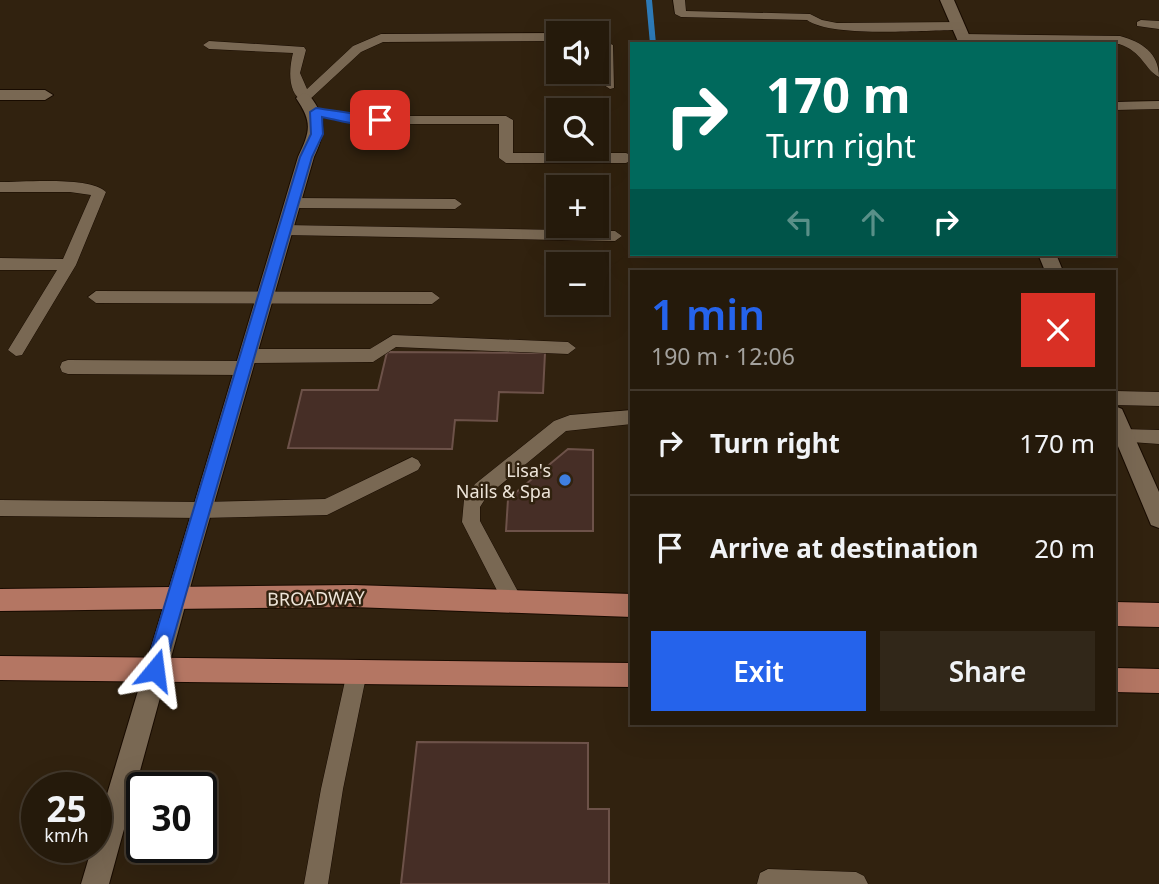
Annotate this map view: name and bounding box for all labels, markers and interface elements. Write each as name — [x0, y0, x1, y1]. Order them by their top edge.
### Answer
map controls — [546, 21, 609, 315]
button: sound — [546, 21, 609, 84]
text: 170 m — [766, 61, 911, 127]
icon: right — [651, 70, 742, 161]
pin — [350, 90, 410, 150]
button: search — [546, 98, 609, 161]
icon: arrive — [361, 101, 399, 139]
text: Turn right — [766, 124, 916, 167]
button: + — [546, 175, 609, 238]
icon: left — [781, 203, 819, 241]
icon: ahead — [854, 203, 892, 241]
icon: right — [927, 203, 965, 241]
button: − — [546, 252, 609, 315]
text: 1 min — [651, 285, 765, 342]
button: close — [1021, 293, 1095, 367]
text: 190 m · 12:06 — [651, 340, 795, 372]
icon: right — [651, 424, 689, 462]
text: Turn right — [710, 425, 840, 461]
text: 170 m — [1019, 425, 1095, 461]
place label: Lisa's Nails & Spa — [456, 458, 551, 503]
marker: Lisa's Nails & Spa — [557, 472, 573, 488]
icon: arrive — [651, 529, 689, 567]
text: Arrive at destination — [710, 530, 979, 566]
text: 20 m — [1034, 530, 1095, 566]
street label: BROADWAY — [267, 585, 366, 611]
button: Exit — [651, 631, 866, 711]
button: Share — [880, 631, 1095, 711]
position arrow — [118, 633, 192, 707]
speed limit sign: 30 — [126, 772, 217, 863]
text: 25 — [46, 785, 87, 832]
text: km/h — [44, 823, 89, 847]

